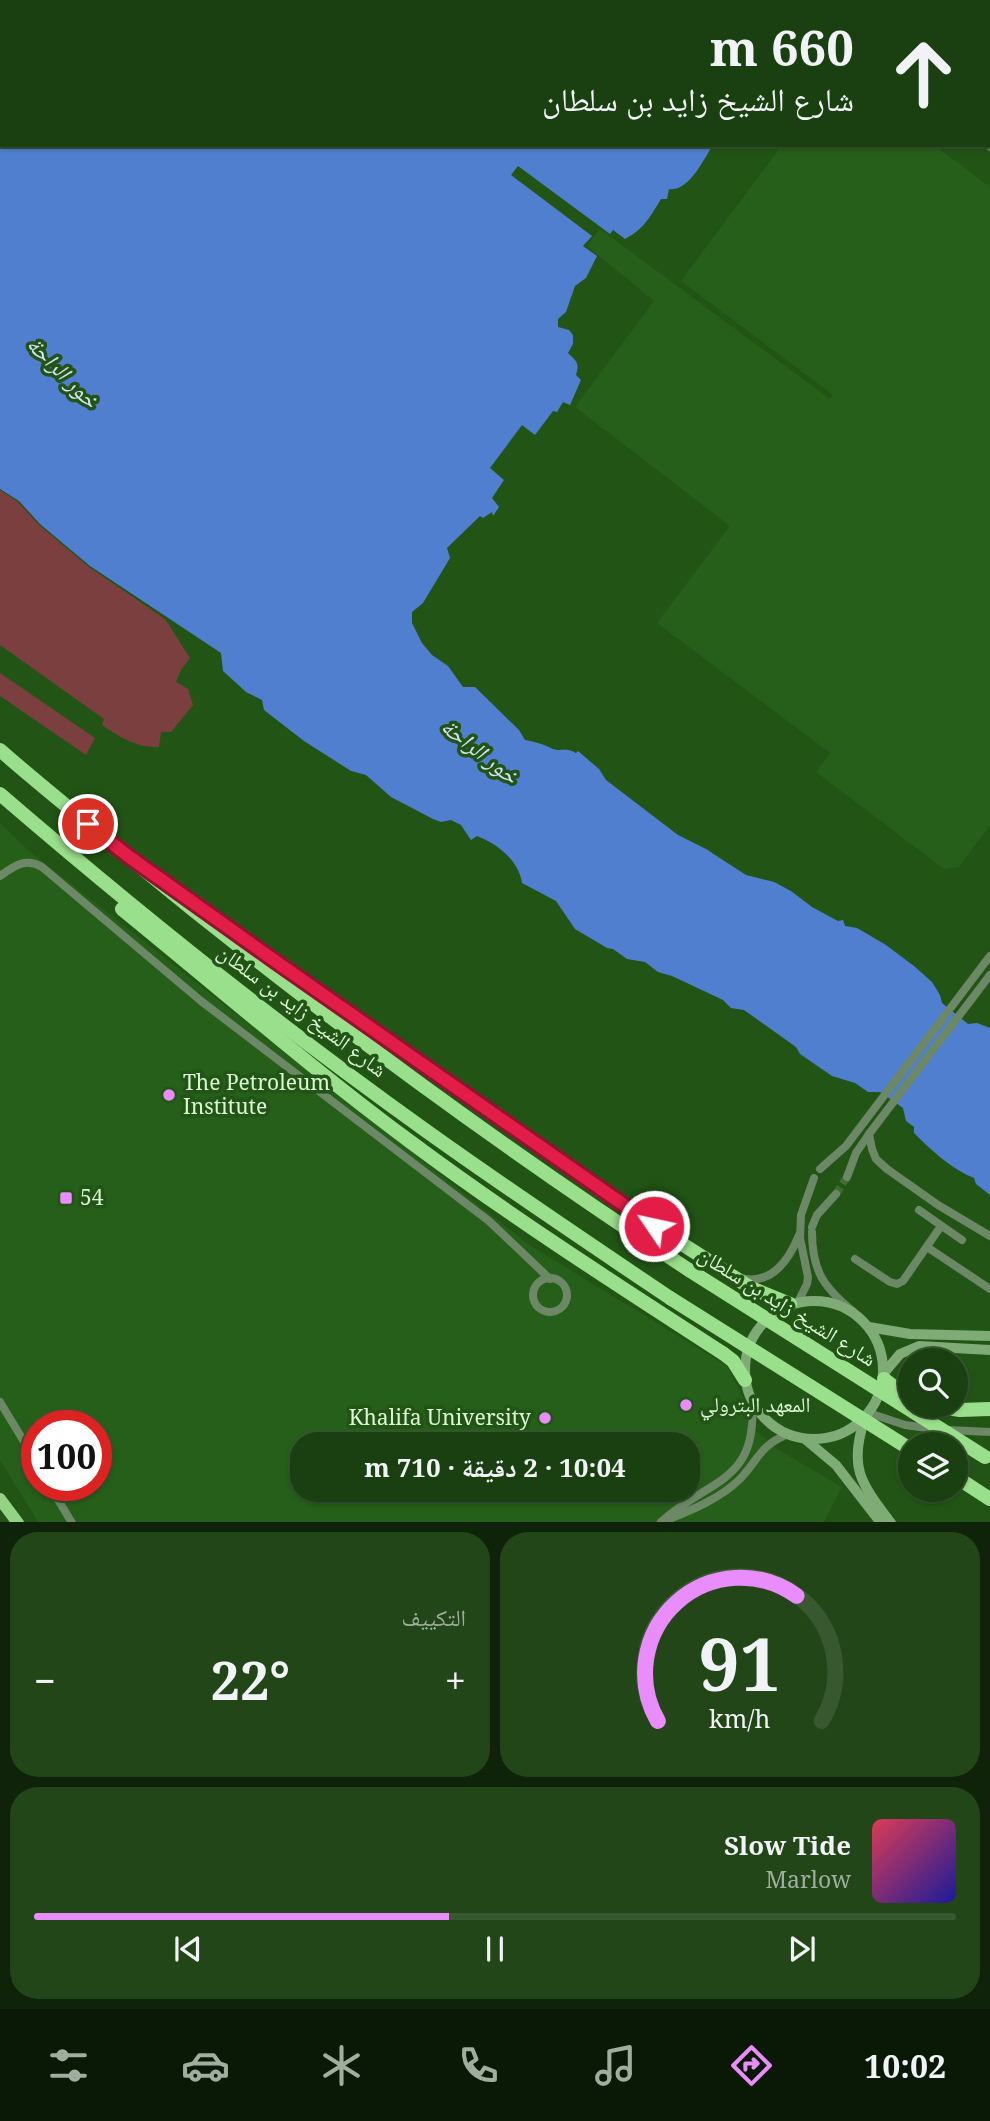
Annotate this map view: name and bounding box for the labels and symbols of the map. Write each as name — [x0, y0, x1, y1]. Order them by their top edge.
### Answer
water label: خور الراحة — [20, 328, 107, 415]
water label: خور الراحة — [435, 710, 526, 791]
pin — [58, 794, 118, 854]
street label: شارع الشيخ زايد بن سلطان — [212, 937, 393, 1083]
place label: The Petroleum Institute — [183, 1068, 330, 1120]
marker: The Petroleum Institute — [161, 1087, 177, 1103]
place label: 54 — [80, 1183, 104, 1211]
position arrow — [617, 1189, 691, 1263]
marker: 54 — [58, 1190, 74, 1206]
street label: شارع الشيخ زايد بن سلطان — [693, 1240, 882, 1372]
place label: المعهد البترولي — [700, 1390, 811, 1421]
marker: المعهد البترولي — [678, 1397, 694, 1413]
place label: Khalifa University — [349, 1403, 531, 1431]
speed limit sign: 100 — [21, 1410, 112, 1501]
marker: Khalifa University — [537, 1410, 553, 1426]

